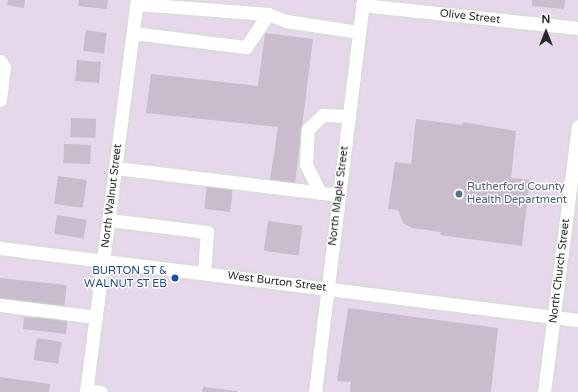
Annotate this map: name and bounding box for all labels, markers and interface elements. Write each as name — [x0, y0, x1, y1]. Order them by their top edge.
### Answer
street label: Olive Street — [439, 7, 501, 27]
north arrow — [526, 12, 566, 52]
text: N — [542, 13, 550, 26]
street label: North Walnut Street — [99, 143, 125, 249]
street label: North Maple Street — [326, 145, 352, 247]
place label: Rutherford County Health Department — [467, 181, 567, 207]
marker: Rutherford County Health Department — [454, 189, 464, 199]
street label: North Church Street — [547, 218, 573, 324]
place label: BURTON ST & WALNUT ST EB — [84, 265, 167, 291]
street label: West Burton Street — [227, 269, 327, 295]
marker: BURTON ST & WALNUT ST EB — [170, 273, 180, 283]

